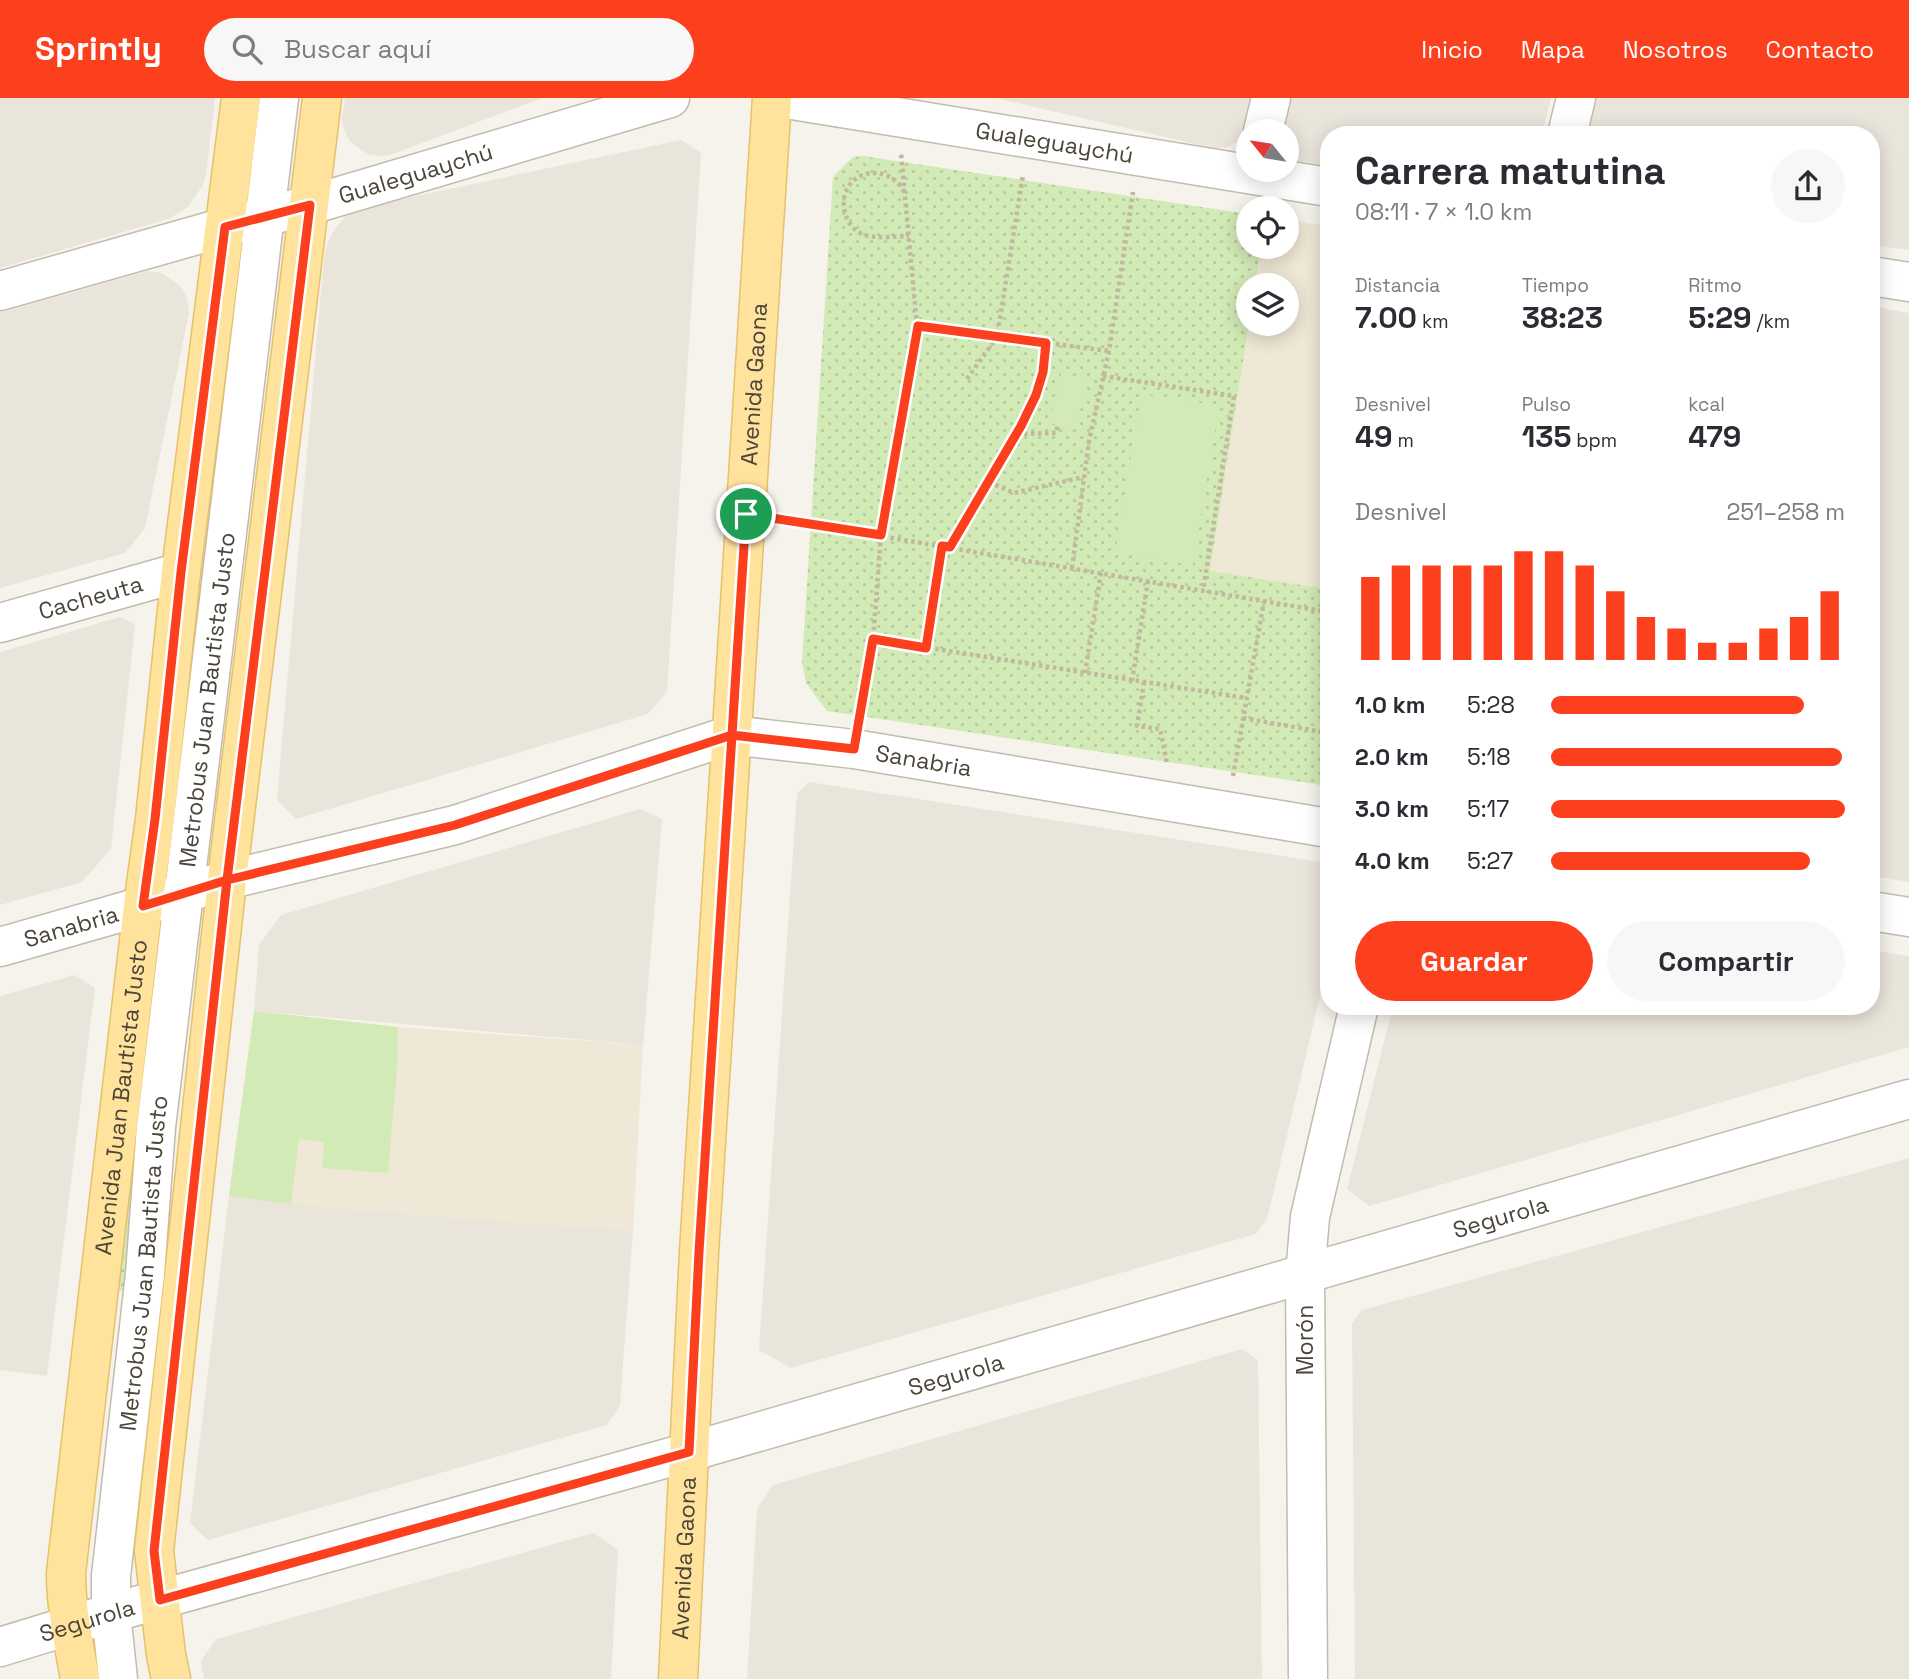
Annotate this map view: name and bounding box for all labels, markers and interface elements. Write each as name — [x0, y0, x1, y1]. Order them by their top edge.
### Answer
search box — [204, 18, 694, 81]
text: Sprintly — [35, 28, 162, 70]
icon: search — [228, 30, 266, 68]
text: Buscar aquí — [284, 32, 431, 66]
text: Inicio — [1421, 34, 1483, 65]
text: Mapa — [1521, 34, 1585, 65]
text: Nosotros — [1623, 34, 1728, 65]
text: Contacto — [1766, 34, 1874, 65]
street label: Gualeguaychú — [973, 115, 1135, 170]
north arrow — [1236, 119, 1298, 182]
map controls — [1236, 119, 1299, 336]
street label: Gualeguaychú — [335, 136, 496, 211]
text: Carrera matutina — [1355, 147, 1666, 195]
button: share — [1771, 149, 1845, 223]
button: locate — [1236, 196, 1299, 259]
text: 08:11 · 7 × 1.0 km — [1355, 197, 1532, 227]
button: layers — [1236, 273, 1299, 336]
text: Distancia — [1355, 273, 1440, 298]
text: Tiempo — [1522, 273, 1589, 298]
text: Ritmo — [1688, 273, 1742, 298]
text: 7.00 — [1355, 298, 1417, 337]
text: 38:23 — [1522, 298, 1603, 337]
text: 5:29 — [1688, 298, 1752, 337]
street label: Avenida Gaona — [734, 302, 774, 467]
text: km — [1417, 309, 1449, 334]
text: /km — [1752, 309, 1790, 334]
text: Desnivel — [1355, 392, 1431, 417]
text: Pulso — [1522, 392, 1571, 417]
text: kcal — [1688, 392, 1725, 417]
text: 49 — [1355, 417, 1393, 456]
text: 135 — [1522, 417, 1571, 456]
text: 479 — [1688, 417, 1741, 456]
text: m — [1393, 428, 1414, 453]
text: bpm — [1571, 428, 1617, 453]
pin — [716, 484, 776, 544]
icon: arrive — [727, 495, 765, 533]
text: Desnivel — [1355, 497, 1447, 527]
text: 251–258 m — [1726, 497, 1845, 527]
street label: Metrobus Juan Bautista Justo — [172, 531, 242, 869]
street label: Cacheuta — [35, 569, 146, 626]
text: 1.0 km — [1355, 690, 1425, 720]
text: 5:28 — [1467, 690, 1515, 720]
street label: Sanabria — [873, 738, 974, 783]
text: 2.0 km — [1355, 742, 1429, 772]
text: 5:18 — [1467, 742, 1511, 772]
text: 3.0 km — [1355, 794, 1429, 824]
text: 5:17 — [1467, 794, 1509, 824]
text: 4.0 km — [1355, 846, 1430, 876]
text: 5:27 — [1467, 846, 1513, 876]
street label: Sanabria — [20, 899, 122, 954]
button: Guardar — [1355, 921, 1593, 1001]
button: Compartir — [1607, 921, 1845, 1001]
street label: Avenida Juan Bautista Justo — [88, 938, 154, 1256]
street label: Metrobus Juan Bautista Justo — [112, 1094, 175, 1432]
street label: Segurola — [1449, 1189, 1552, 1245]
street label: Morón — [1290, 1305, 1320, 1375]
street label: Segurola — [905, 1347, 1007, 1403]
street label: Avenida Gaona — [665, 1476, 703, 1640]
street label: Segurola — [36, 1592, 138, 1649]

